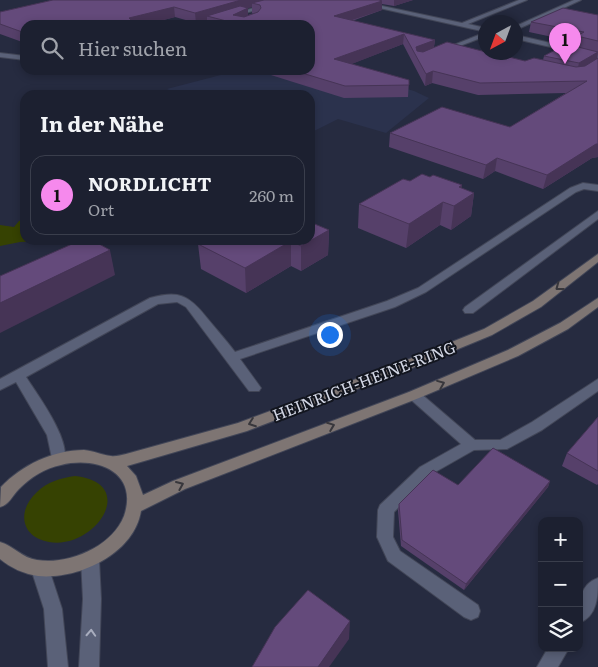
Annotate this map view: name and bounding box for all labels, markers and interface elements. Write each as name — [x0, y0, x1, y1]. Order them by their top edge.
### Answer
north arrow — [478, 15, 523, 60]
search box — [20, 20, 315, 75]
pin: 1 — [549, 23, 581, 64]
icon: search — [38, 34, 66, 62]
text: Hier suchen — [78, 34, 187, 62]
text: In der Nähe — [40, 107, 164, 138]
text: NORDLICHT — [88, 169, 211, 197]
text: 1 — [54, 183, 60, 207]
text: 260 m — [249, 183, 294, 207]
text: Ort — [88, 197, 114, 221]
one-way arrow — [555, 281, 565, 290]
your location — [317, 322, 343, 348]
street label: HEINRICH-HEINE-RING — [268, 334, 459, 426]
one-way arrow — [436, 379, 445, 390]
one-way arrow — [248, 417, 257, 427]
one-way arrow — [326, 422, 335, 433]
one-way arrow — [175, 481, 184, 492]
map controls — [538, 517, 583, 652]
button: + — [538, 517, 583, 562]
button: − — [538, 562, 583, 607]
button: layers — [538, 607, 583, 652]
one-way arrow — [85, 629, 96, 637]

